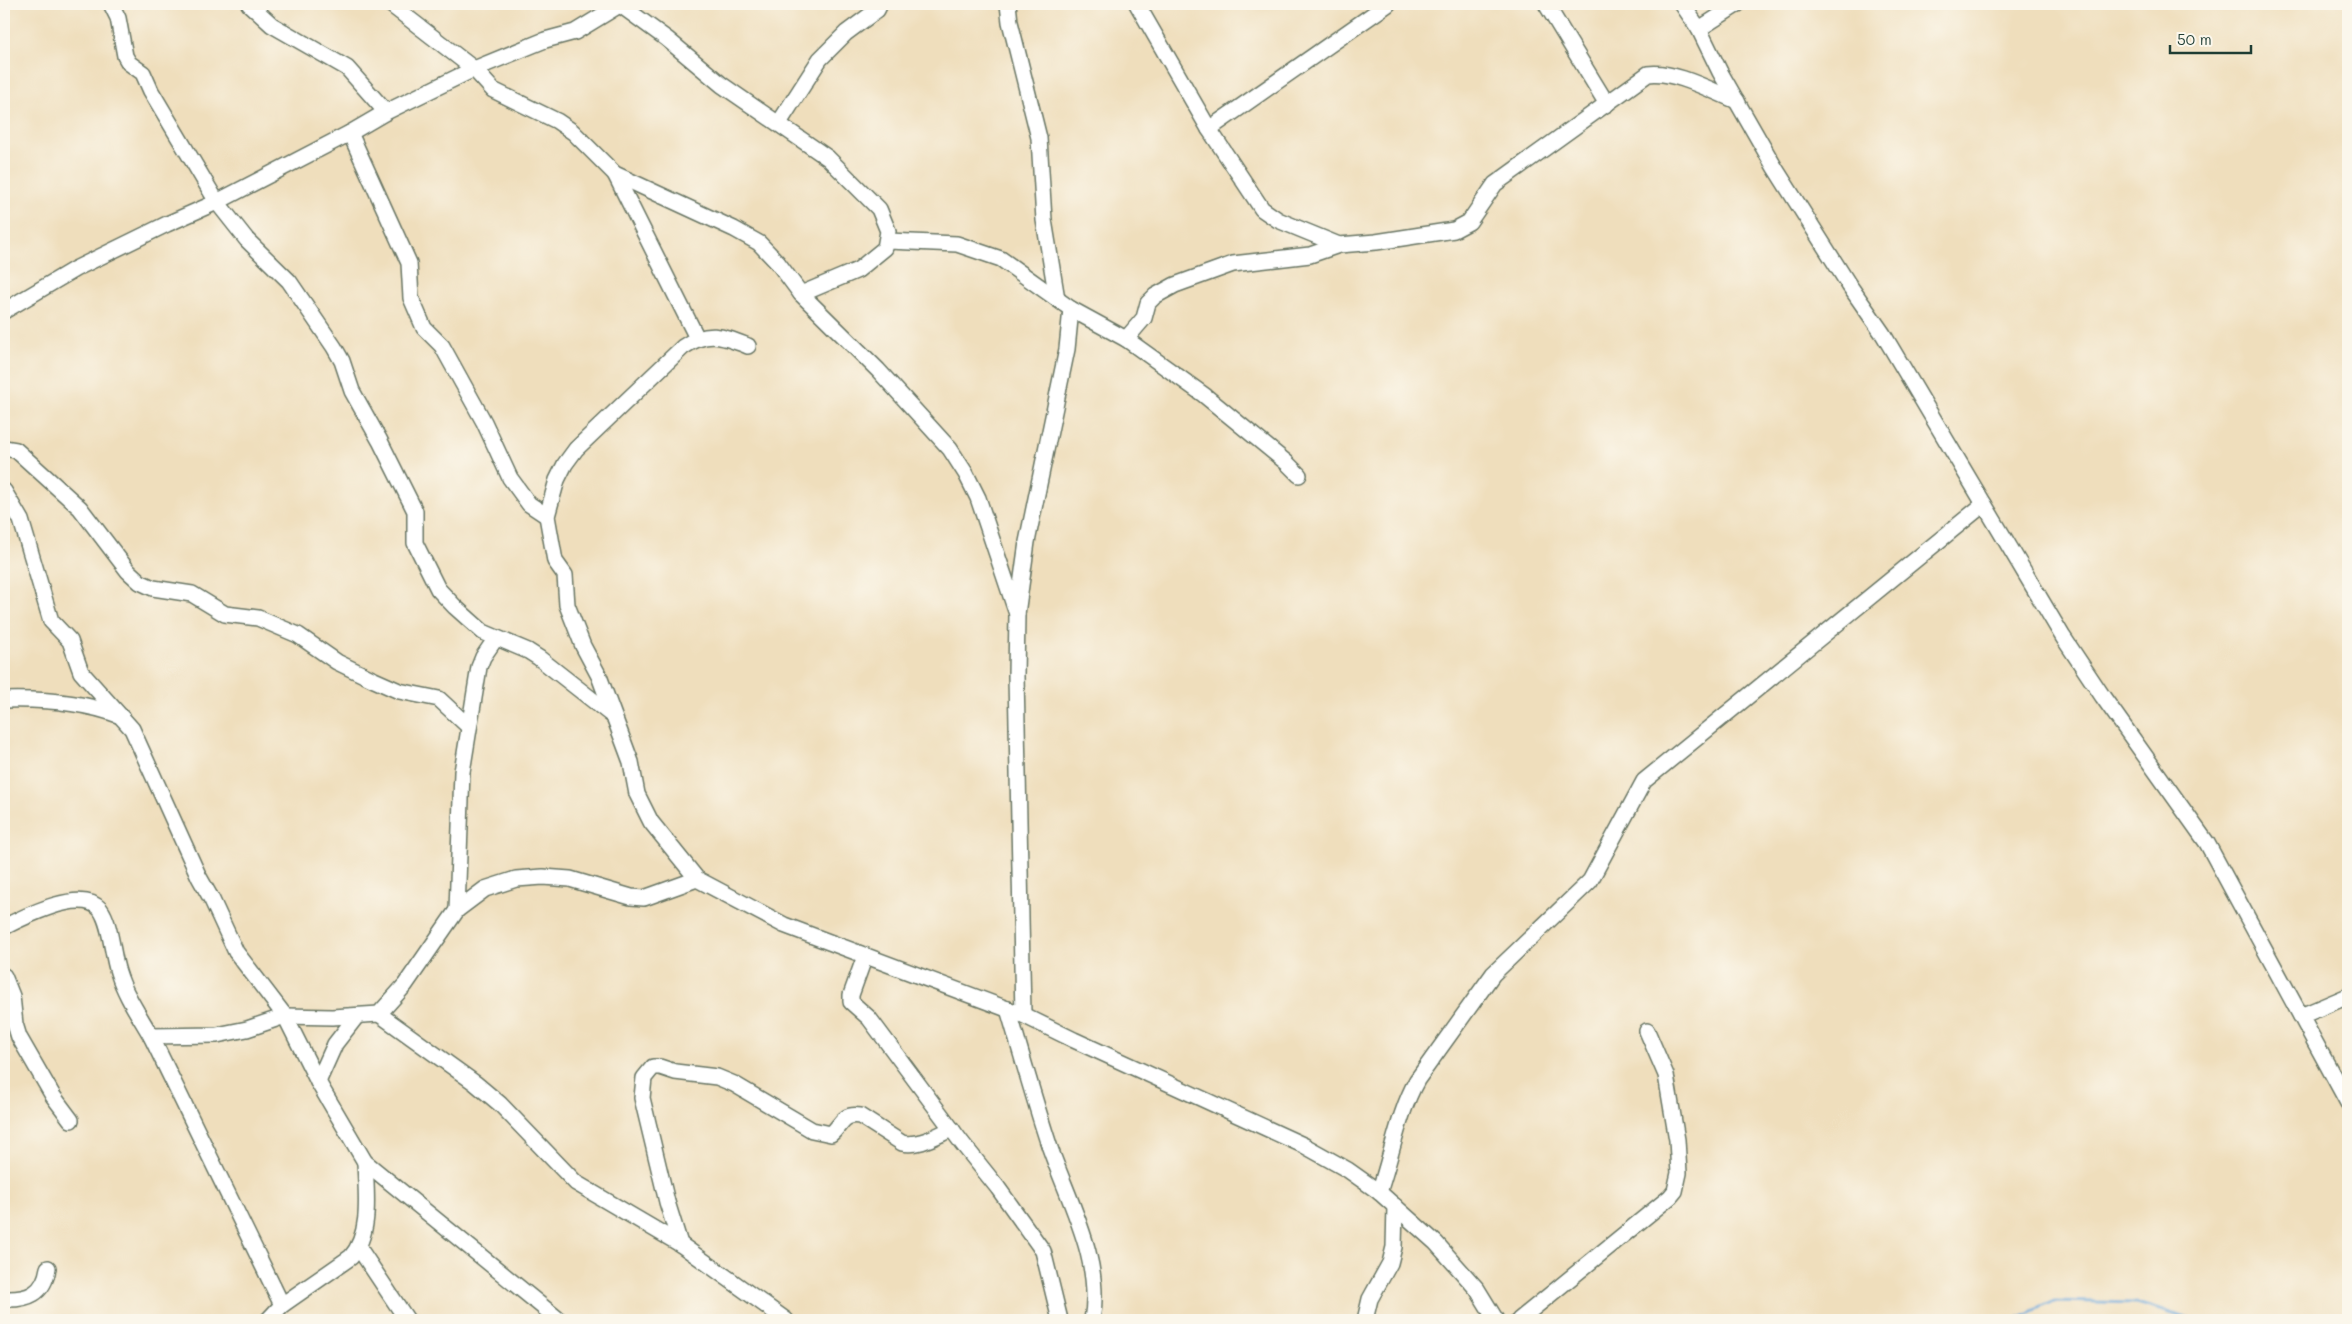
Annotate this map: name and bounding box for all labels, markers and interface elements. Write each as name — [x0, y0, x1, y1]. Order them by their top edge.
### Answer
scale bar — [2170, 22, 2251, 54]
text: 50 m — [2177, 29, 2212, 49]

